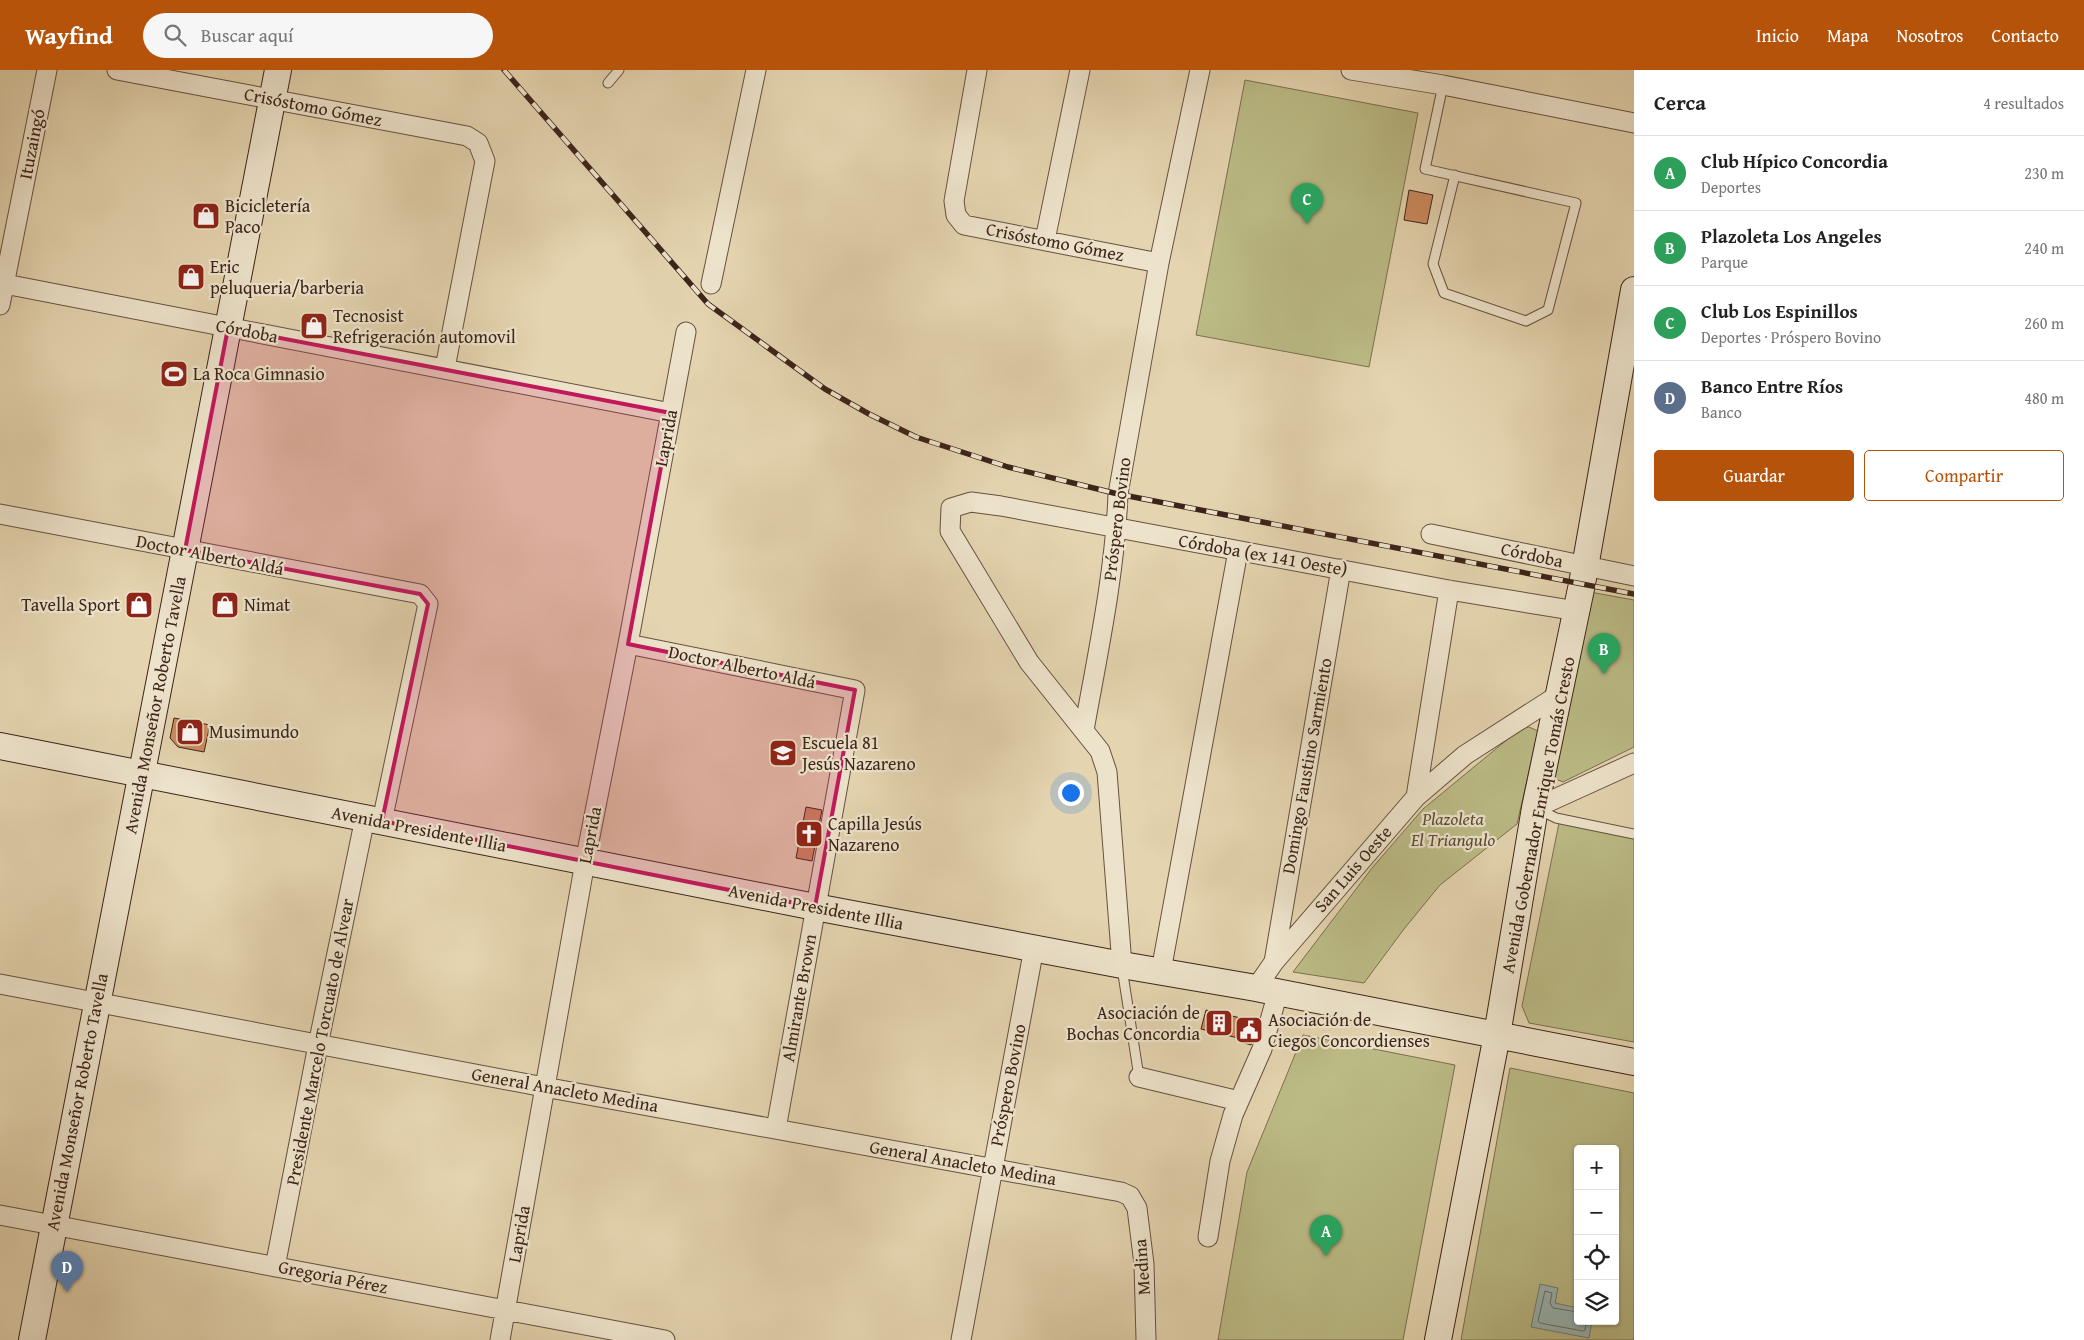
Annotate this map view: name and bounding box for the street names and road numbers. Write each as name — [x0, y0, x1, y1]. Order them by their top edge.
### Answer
street label: Crisóstomo Gómez — [242, 80, 384, 133]
street label: Ituzaingó — [11, 106, 52, 181]
street label: Crisóstomo Gómez — [984, 215, 1126, 268]
street label: Córdoba — [214, 311, 281, 350]
street label: Laprida — [647, 407, 684, 469]
street label: Próspero Bovino — [1096, 456, 1137, 582]
street label: Córdoba (ex 141 Oeste) — [1177, 526, 1350, 583]
street label: Doctor Alberto Aldá — [134, 527, 287, 582]
street label: Córdoba — [1499, 535, 1566, 574]
street label: Avenida Monseñor Roberto Tavella — [116, 573, 193, 836]
street label: Doctor Alberto Aldá — [666, 638, 819, 695]
street label: Avenida Gobernador Enrique Tomás Cresto — [1494, 654, 1582, 976]
street label: Domingo Faustino Sarmiento — [1274, 656, 1339, 876]
street label: Avenida Presidente Illia — [329, 798, 509, 859]
street label: Laprida — [571, 804, 608, 866]
street label: San Luis Oeste — [1307, 819, 1398, 918]
street label: Avenida Presidente Illia — [726, 876, 906, 937]
street label: Presidente Marcelo Torcuato de Alvear — [278, 896, 361, 1188]
street label: Almirante Brown — [774, 932, 823, 1064]
street label: Avenida Monseñor Roberto Tavella — [38, 970, 115, 1233]
street label: Próspero Bovino — [982, 1021, 1033, 1148]
street label: General Anacleto Medina — [470, 1060, 661, 1119]
street label: General Anacleto Medina — [868, 1133, 1059, 1192]
street label: Laprida — [500, 1203, 537, 1265]
street label: Medina — [1126, 1237, 1157, 1296]
street label: Gregoria Pérez — [276, 1253, 390, 1300]

